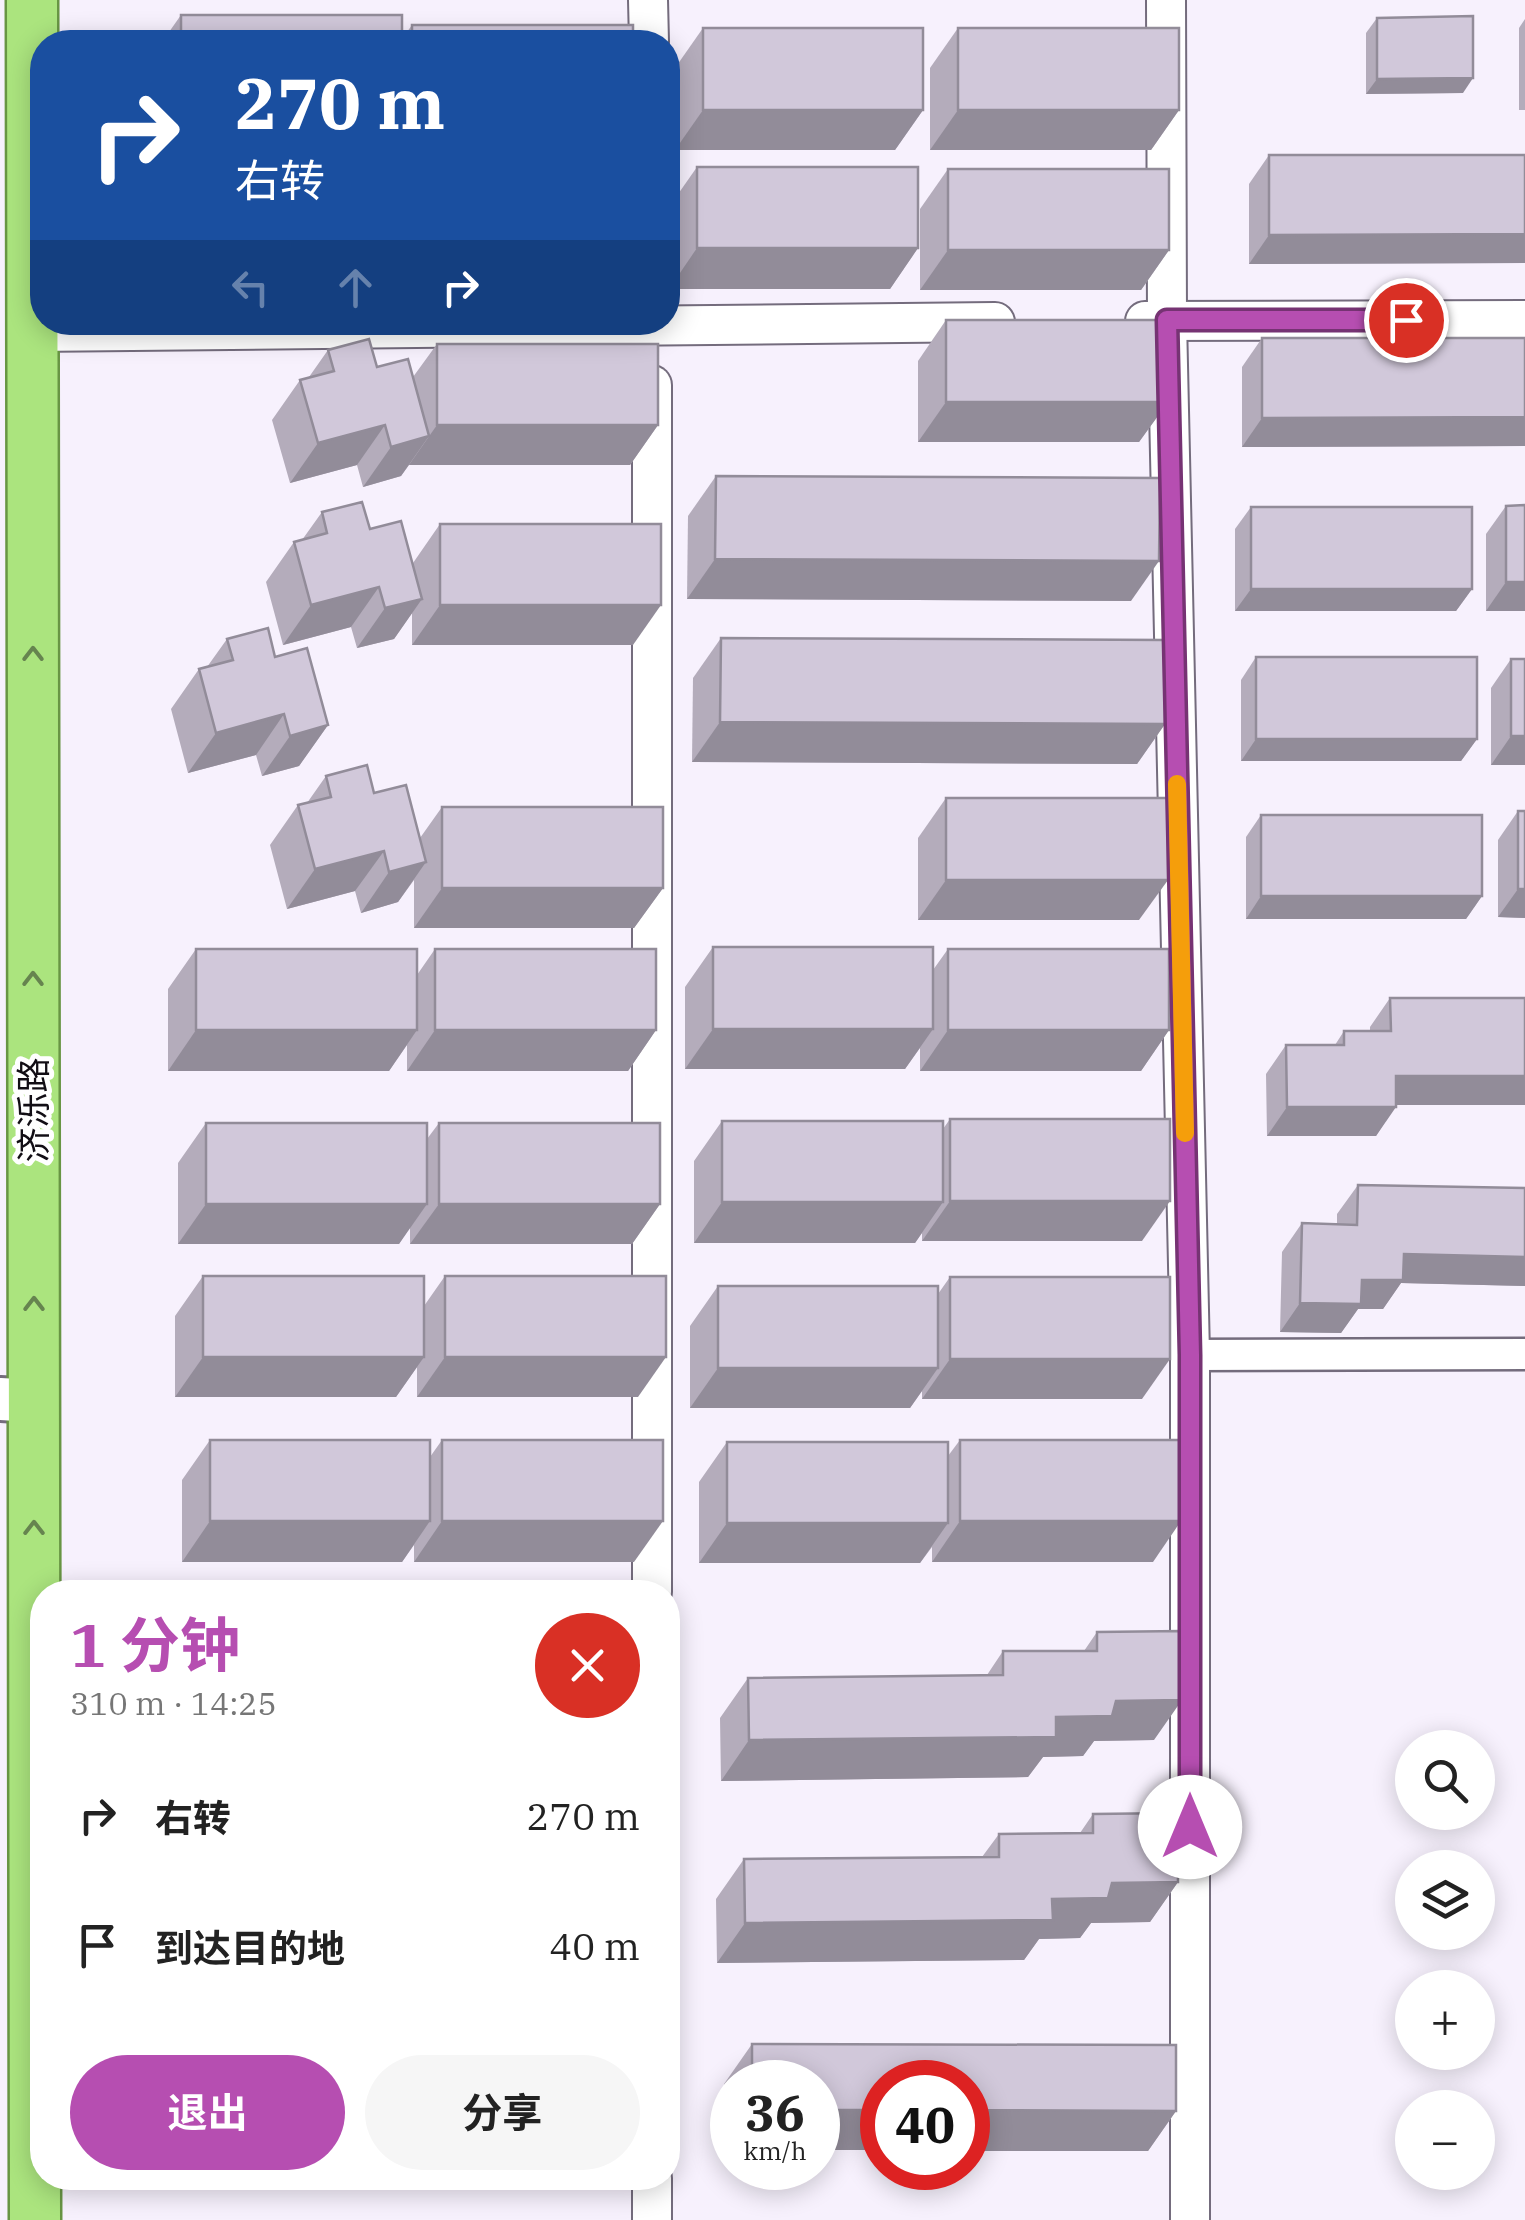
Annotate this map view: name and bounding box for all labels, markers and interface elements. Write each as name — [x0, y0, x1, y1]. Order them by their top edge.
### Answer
text: 270 m — [235, 57, 445, 148]
icon: right — [70, 70, 200, 200]
text: 右转 — [235, 151, 325, 209]
icon: left — [223, 260, 278, 315]
icon: ahead — [328, 260, 383, 315]
icon: right — [433, 260, 488, 315]
pin — [1364, 278, 1449, 363]
icon: arrive — [1379, 293, 1434, 348]
one-way arrow — [22, 645, 44, 660]
one-way arrow — [22, 970, 44, 986]
street label: 济泺路 — [10, 1057, 56, 1163]
one-way arrow — [23, 1295, 45, 1310]
one-way arrow — [23, 1519, 45, 1534]
text: 1 分钟 — [70, 1605, 240, 1684]
button: close — [535, 1613, 640, 1718]
text: 310 m · 14:25 — [70, 1682, 277, 1724]
map controls — [1395, 1730, 1495, 2190]
button: search — [1395, 1730, 1495, 1830]
position arrow — [1138, 1775, 1242, 1879]
icon: right — [70, 1788, 125, 1843]
text: 270 m — [527, 1791, 640, 1840]
text: 右转 — [155, 1793, 231, 1842]
button: layers — [1395, 1850, 1495, 1950]
icon: arrive — [70, 1918, 125, 1973]
text: 40 m — [549, 1921, 640, 1970]
text: 到达目的地 — [155, 1923, 345, 1972]
button: + — [1395, 1970, 1495, 2070]
button: 退出 — [70, 2055, 345, 2170]
button: 分享 — [365, 2055, 640, 2170]
speed limit sign: 40 — [860, 2060, 990, 2190]
text: 36 — [745, 2080, 805, 2145]
button: − — [1395, 2090, 1495, 2190]
text: km/h — [743, 2134, 807, 2167]

